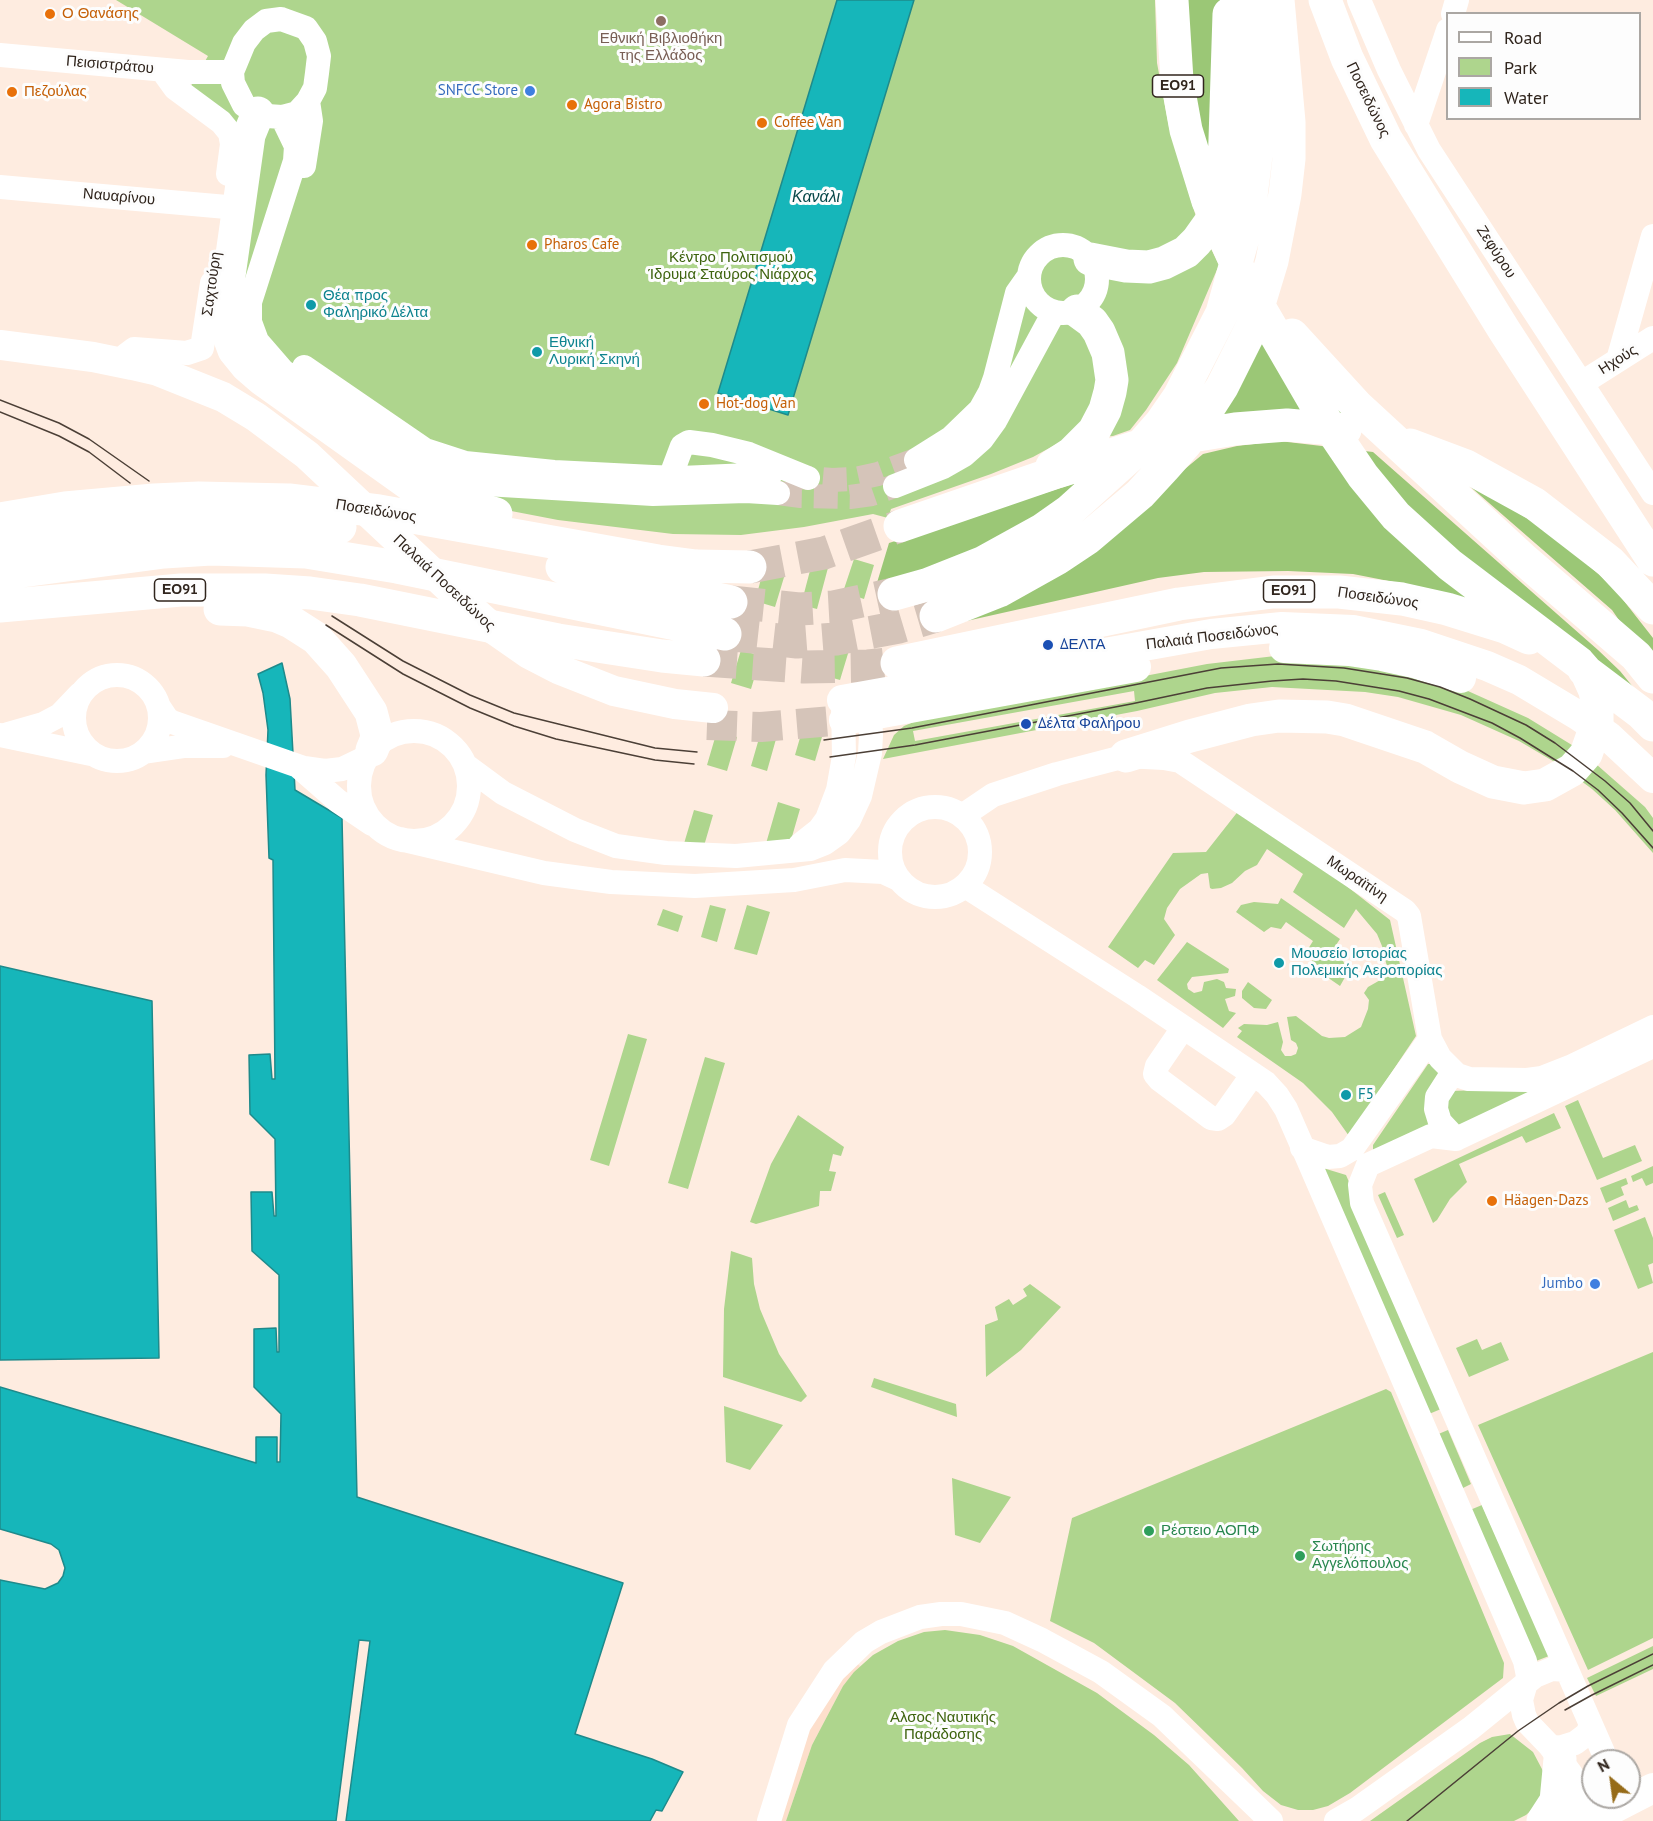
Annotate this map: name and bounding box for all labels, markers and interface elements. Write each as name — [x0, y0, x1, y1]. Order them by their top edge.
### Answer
place label: Ο Θανάσης — [62, 5, 139, 23]
marker: Ο Θανάσης — [43, 7, 57, 21]
legend — [1446, 12, 1641, 120]
marker: Εθνική Βιβλιοθήκη της Ελλάδος — [654, 14, 668, 28]
text: Road — [1504, 26, 1542, 49]
place label: Εθνική Βιβλιοθήκη της Ελλάδος — [600, 30, 722, 65]
street label: Πεισιστράτου — [65, 52, 155, 78]
text: Park — [1504, 56, 1537, 79]
street label: Ποσειδώνος — [1342, 59, 1394, 141]
road number: ΕΟ91 — [1152, 75, 1204, 97]
place label: SNFCC Store — [438, 82, 518, 100]
place label: Πεζούλας — [24, 83, 87, 101]
marker: SNFCC Store — [523, 84, 537, 98]
marker: Πεζούλας — [5, 85, 19, 99]
text: Water — [1504, 86, 1548, 109]
place label: Agora Bistro — [584, 96, 663, 114]
marker: Agora Bistro — [565, 98, 579, 112]
place label: Coffee Van — [774, 114, 842, 132]
marker: Coffee Van — [755, 116, 769, 130]
street label: Ναυαρίνου — [82, 185, 156, 209]
water label: Κανάλι — [792, 187, 840, 207]
street label: Ζεφύρου — [1472, 222, 1520, 282]
place label: Pharos Cafe — [544, 236, 619, 254]
marker: Pharos Cafe — [525, 238, 539, 252]
park label: Κέντρο Πολιτισμού Ίδρυμα Σταύρος Νιάρχος — [648, 249, 814, 284]
street label: Σαχτούρη — [199, 251, 225, 317]
place label: Θέα προς Φαληρικό Δέλτα — [323, 287, 428, 322]
marker: Θέα προς Φαληρικό Δέλτα — [304, 298, 318, 312]
place label: Εθνική Λυρική Σκηνή — [549, 334, 640, 369]
street label: Ηχούς — [1595, 341, 1641, 379]
marker: Εθνική Λυρική Σκηνή — [530, 345, 544, 359]
place label: Hot-dog Van — [716, 395, 796, 413]
marker: Hot-dog Van — [697, 397, 711, 411]
street label: Ποσειδώνος — [334, 496, 418, 526]
street label: Παλαιά Ποσειδώνος — [389, 531, 499, 635]
road number: ΕΟ91 — [154, 579, 206, 601]
road number: ΕΟ91 — [1264, 580, 1314, 602]
street label: Ποσειδώνος — [1336, 583, 1420, 613]
street label: Παλαιά Ποσειδώνος — [1145, 620, 1279, 654]
place label: ΔΕΛΤΑ — [1060, 636, 1105, 654]
marker: ΔΕΛΤΑ — [1041, 638, 1055, 652]
place label: Δέλτα Φαλήρου — [1038, 715, 1141, 733]
marker: Δέλτα Φαλήρου — [1019, 717, 1033, 731]
street label: Μωραϊτίνη — [1323, 852, 1391, 906]
place label: Μουσείο Ιστορίας Πολεμικής Αεροπορίας — [1291, 945, 1442, 980]
marker: Μουσείο Ιστορίας Πολεμικής Αεροπορίας — [1272, 956, 1286, 970]
place label: F5 — [1358, 1086, 1374, 1104]
marker: F5 — [1339, 1088, 1353, 1102]
place label: Häagen-Dazs — [1504, 1192, 1589, 1210]
marker: Häagen-Dazs — [1485, 1194, 1499, 1208]
place label: Jumbo — [1542, 1275, 1583, 1293]
marker: Jumbo — [1588, 1277, 1602, 1291]
place label: Ρέστειο ΑΟΠΦ — [1161, 1522, 1259, 1540]
marker: Ρέστειο ΑΟΠΦ — [1142, 1524, 1156, 1538]
place label: Σωτήρης Αγγελόπουλος — [1312, 1538, 1408, 1573]
marker: Σωτήρης Αγγελόπουλος — [1293, 1549, 1307, 1563]
park label: Αλσος Ναυτικής Παράδοσης — [890, 1709, 996, 1744]
north arrow — [1581, 1749, 1641, 1809]
text: N — [1594, 1754, 1613, 1776]

